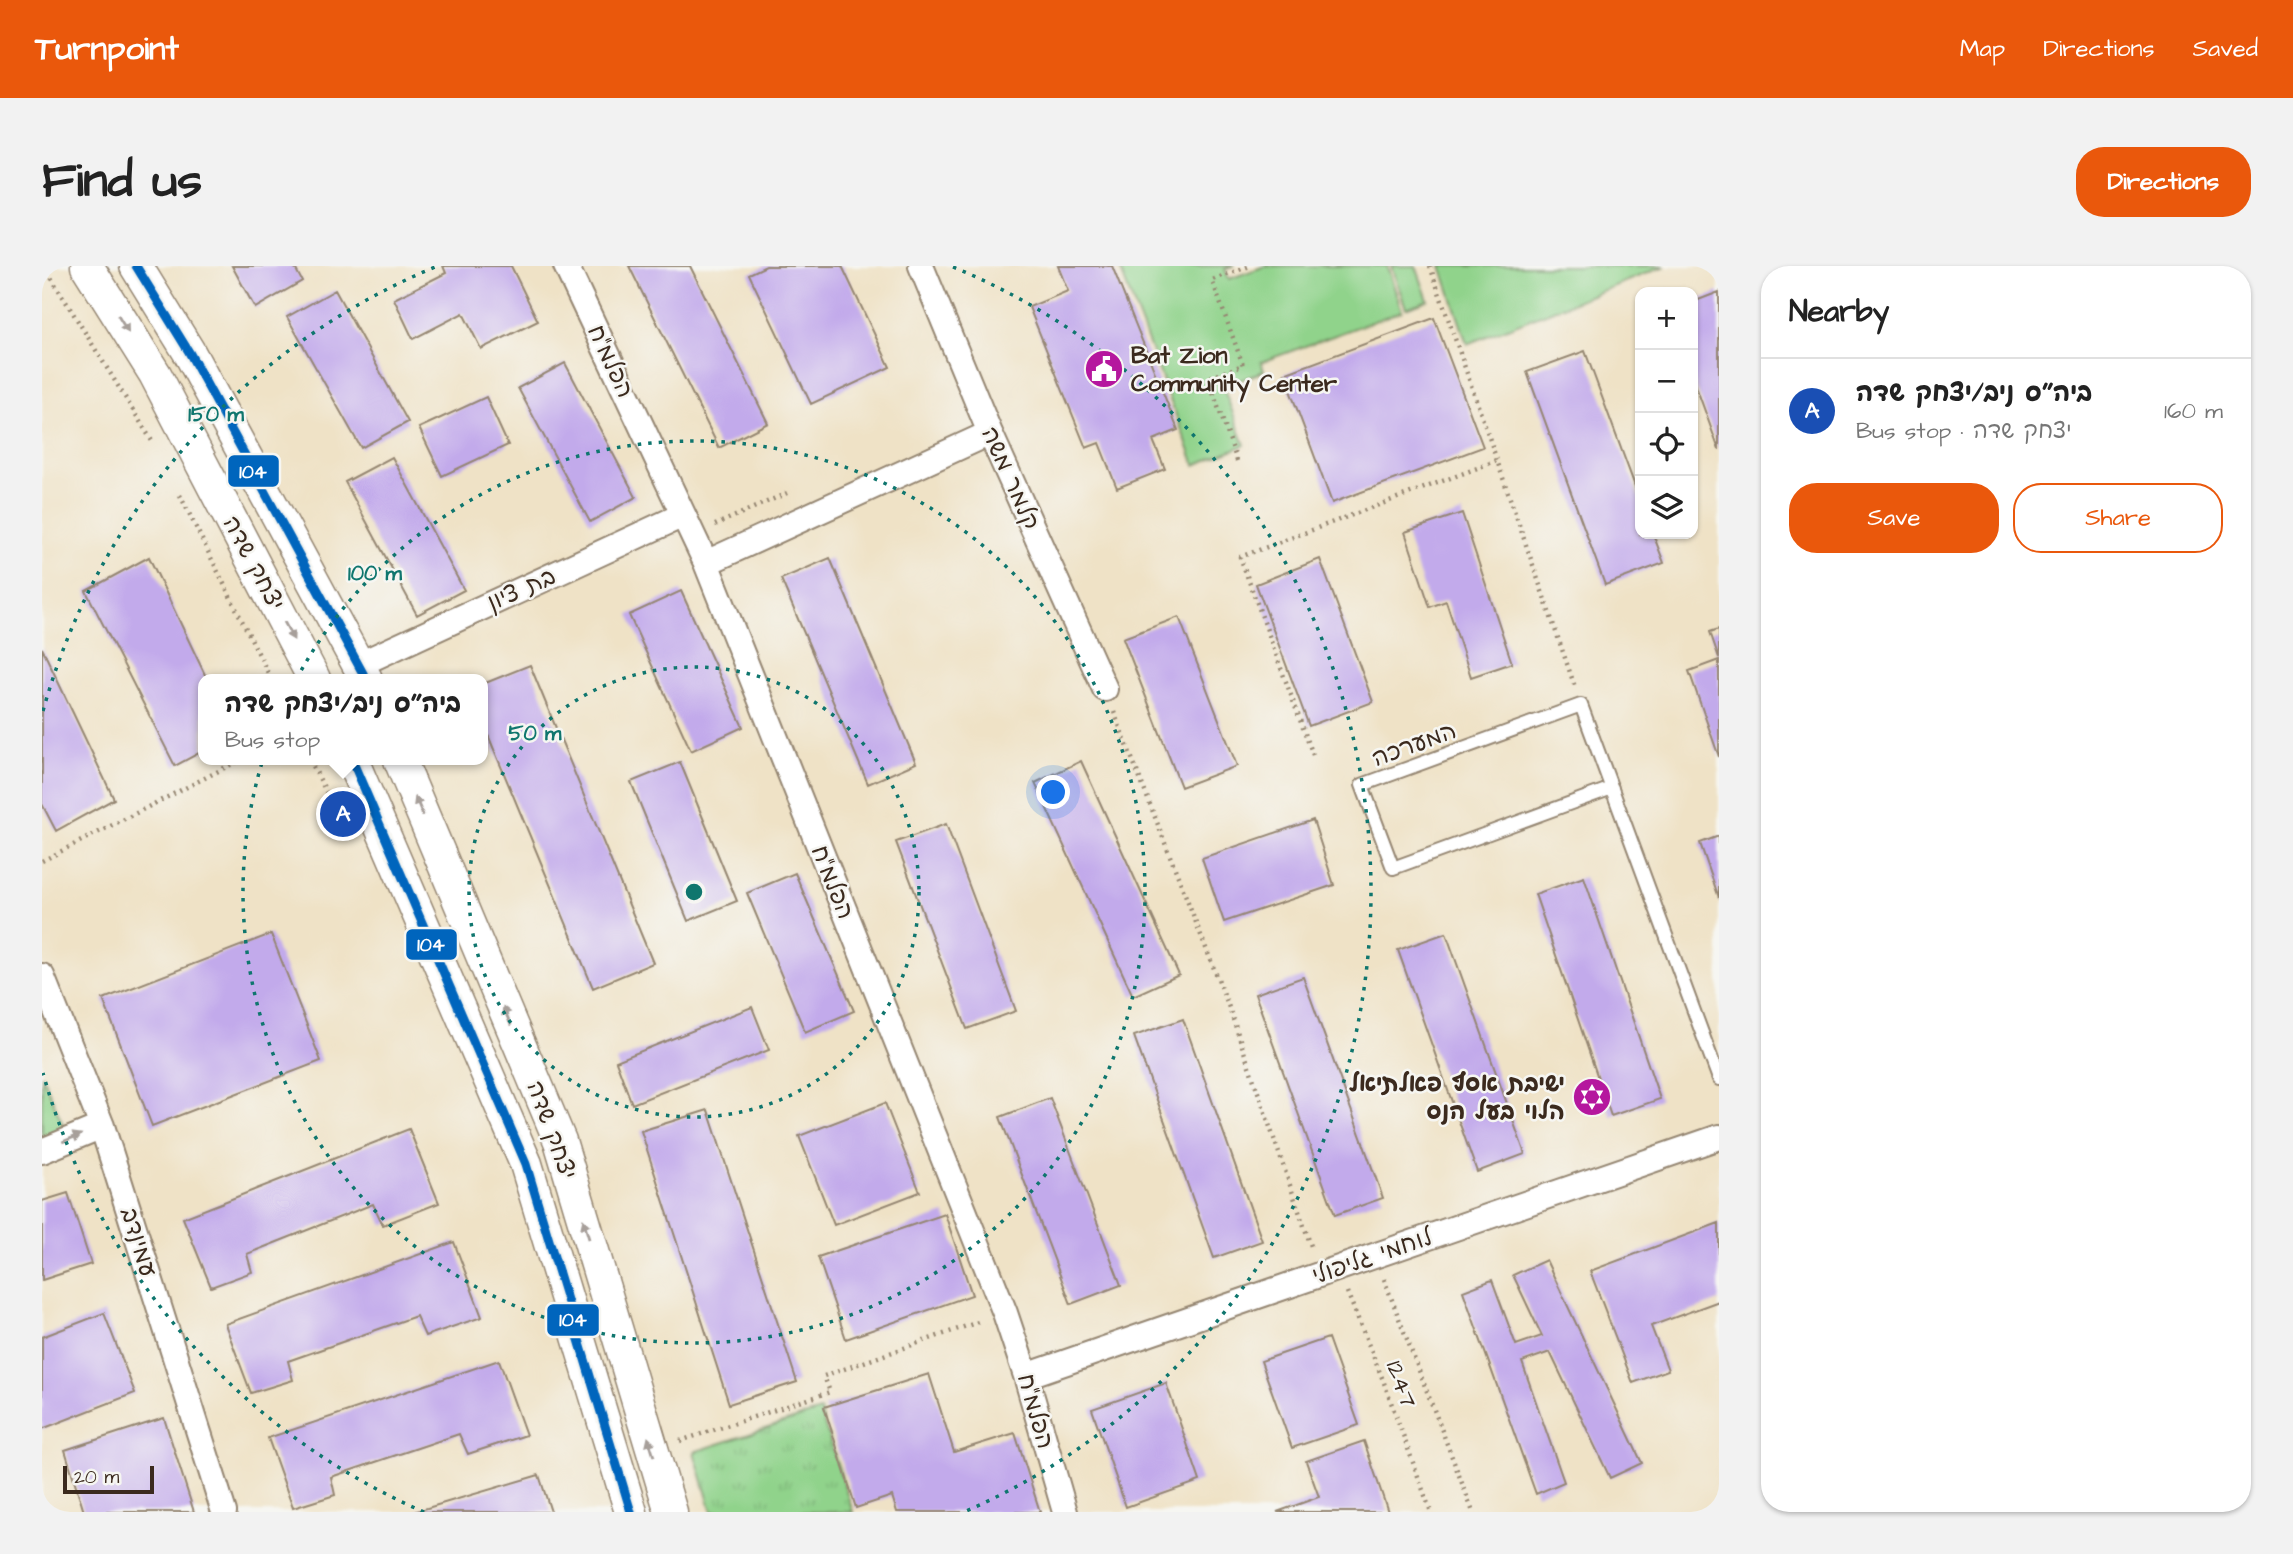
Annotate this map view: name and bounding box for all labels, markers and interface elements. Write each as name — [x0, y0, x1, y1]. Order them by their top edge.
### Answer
text: Turnpoint — [35, 26, 179, 72]
text: Map — [1960, 32, 2005, 66]
text: Directions — [2043, 32, 2155, 66]
text: Saved — [2193, 32, 2258, 66]
button: Directions — [2076, 147, 2251, 217]
text: Find us — [42, 148, 202, 216]
map controls — [1635, 287, 1698, 539]
button: + — [1635, 287, 1698, 350]
text: Nearby — [1789, 291, 1889, 333]
one-way arrow — [117, 314, 130, 333]
street label: הפלמ"ח — [578, 319, 642, 404]
place label: Bat Zion Community Center — [1131, 339, 1338, 403]
public building icon: Bat Zion Community Center — [1083, 348, 1125, 390]
button: − — [1635, 350, 1698, 413]
text: ביה״ס ניב/יצחק שדה — [1856, 375, 2092, 411]
text: A — [1805, 395, 1819, 427]
text: 160 m — [2164, 395, 2223, 427]
text: 150 m — [188, 400, 244, 429]
button: locate — [1635, 413, 1698, 476]
text: Bus stop · יצחק שדה — [1856, 415, 2072, 447]
street label: קלמר משה — [972, 421, 1048, 535]
line badge: 104 — [227, 454, 280, 488]
text: 104 — [239, 459, 267, 486]
button: layers — [1635, 476, 1698, 539]
button: Save — [1789, 483, 1999, 553]
button: Share — [2013, 483, 2223, 553]
street label: יצחק שדה — [214, 510, 292, 617]
text: 100 m — [348, 559, 403, 588]
street label: בת ציון — [482, 560, 561, 620]
one-way arrow — [283, 622, 295, 642]
popup — [198, 674, 488, 765]
text: ביה״ס ניב/יצחק שדה — [225, 686, 461, 722]
street label: המערכה — [1367, 714, 1461, 776]
text: 50 m — [509, 719, 562, 748]
text: Bus stop — [225, 724, 320, 756]
your location — [1036, 775, 1070, 809]
pin: A — [320, 788, 366, 840]
one-way arrow — [414, 795, 425, 816]
street label: הפלמ"ח — [802, 840, 862, 924]
centre of rings — [682, 880, 706, 904]
line badge: 104 — [405, 928, 458, 961]
text: 104 — [417, 932, 445, 959]
one-way arrow — [502, 1005, 513, 1026]
place label: ישיבת אסף פאלתיאל הלוי בעל הנס — [1349, 1067, 1565, 1129]
street label: יצחק שדה — [517, 1076, 585, 1184]
synagogue icon: ישיבת אסף פאלתיאל הלוי בעל הנס — [1571, 1076, 1613, 1118]
one-way arrow — [62, 1133, 83, 1144]
street label: עמינדב — [111, 1203, 165, 1281]
one-way arrow — [581, 1218, 591, 1239]
street label: לוחמי גליפולי — [1308, 1220, 1439, 1293]
line badge: 104 — [546, 1303, 600, 1337]
text: 104 — [559, 1307, 587, 1334]
street label: 1247 — [1377, 1356, 1425, 1413]
street label: הפלמ"ח — [1008, 1370, 1062, 1453]
one-way arrow — [646, 1436, 656, 1457]
scale bar — [63, 1463, 154, 1495]
text: 20 m — [74, 1464, 119, 1491]

